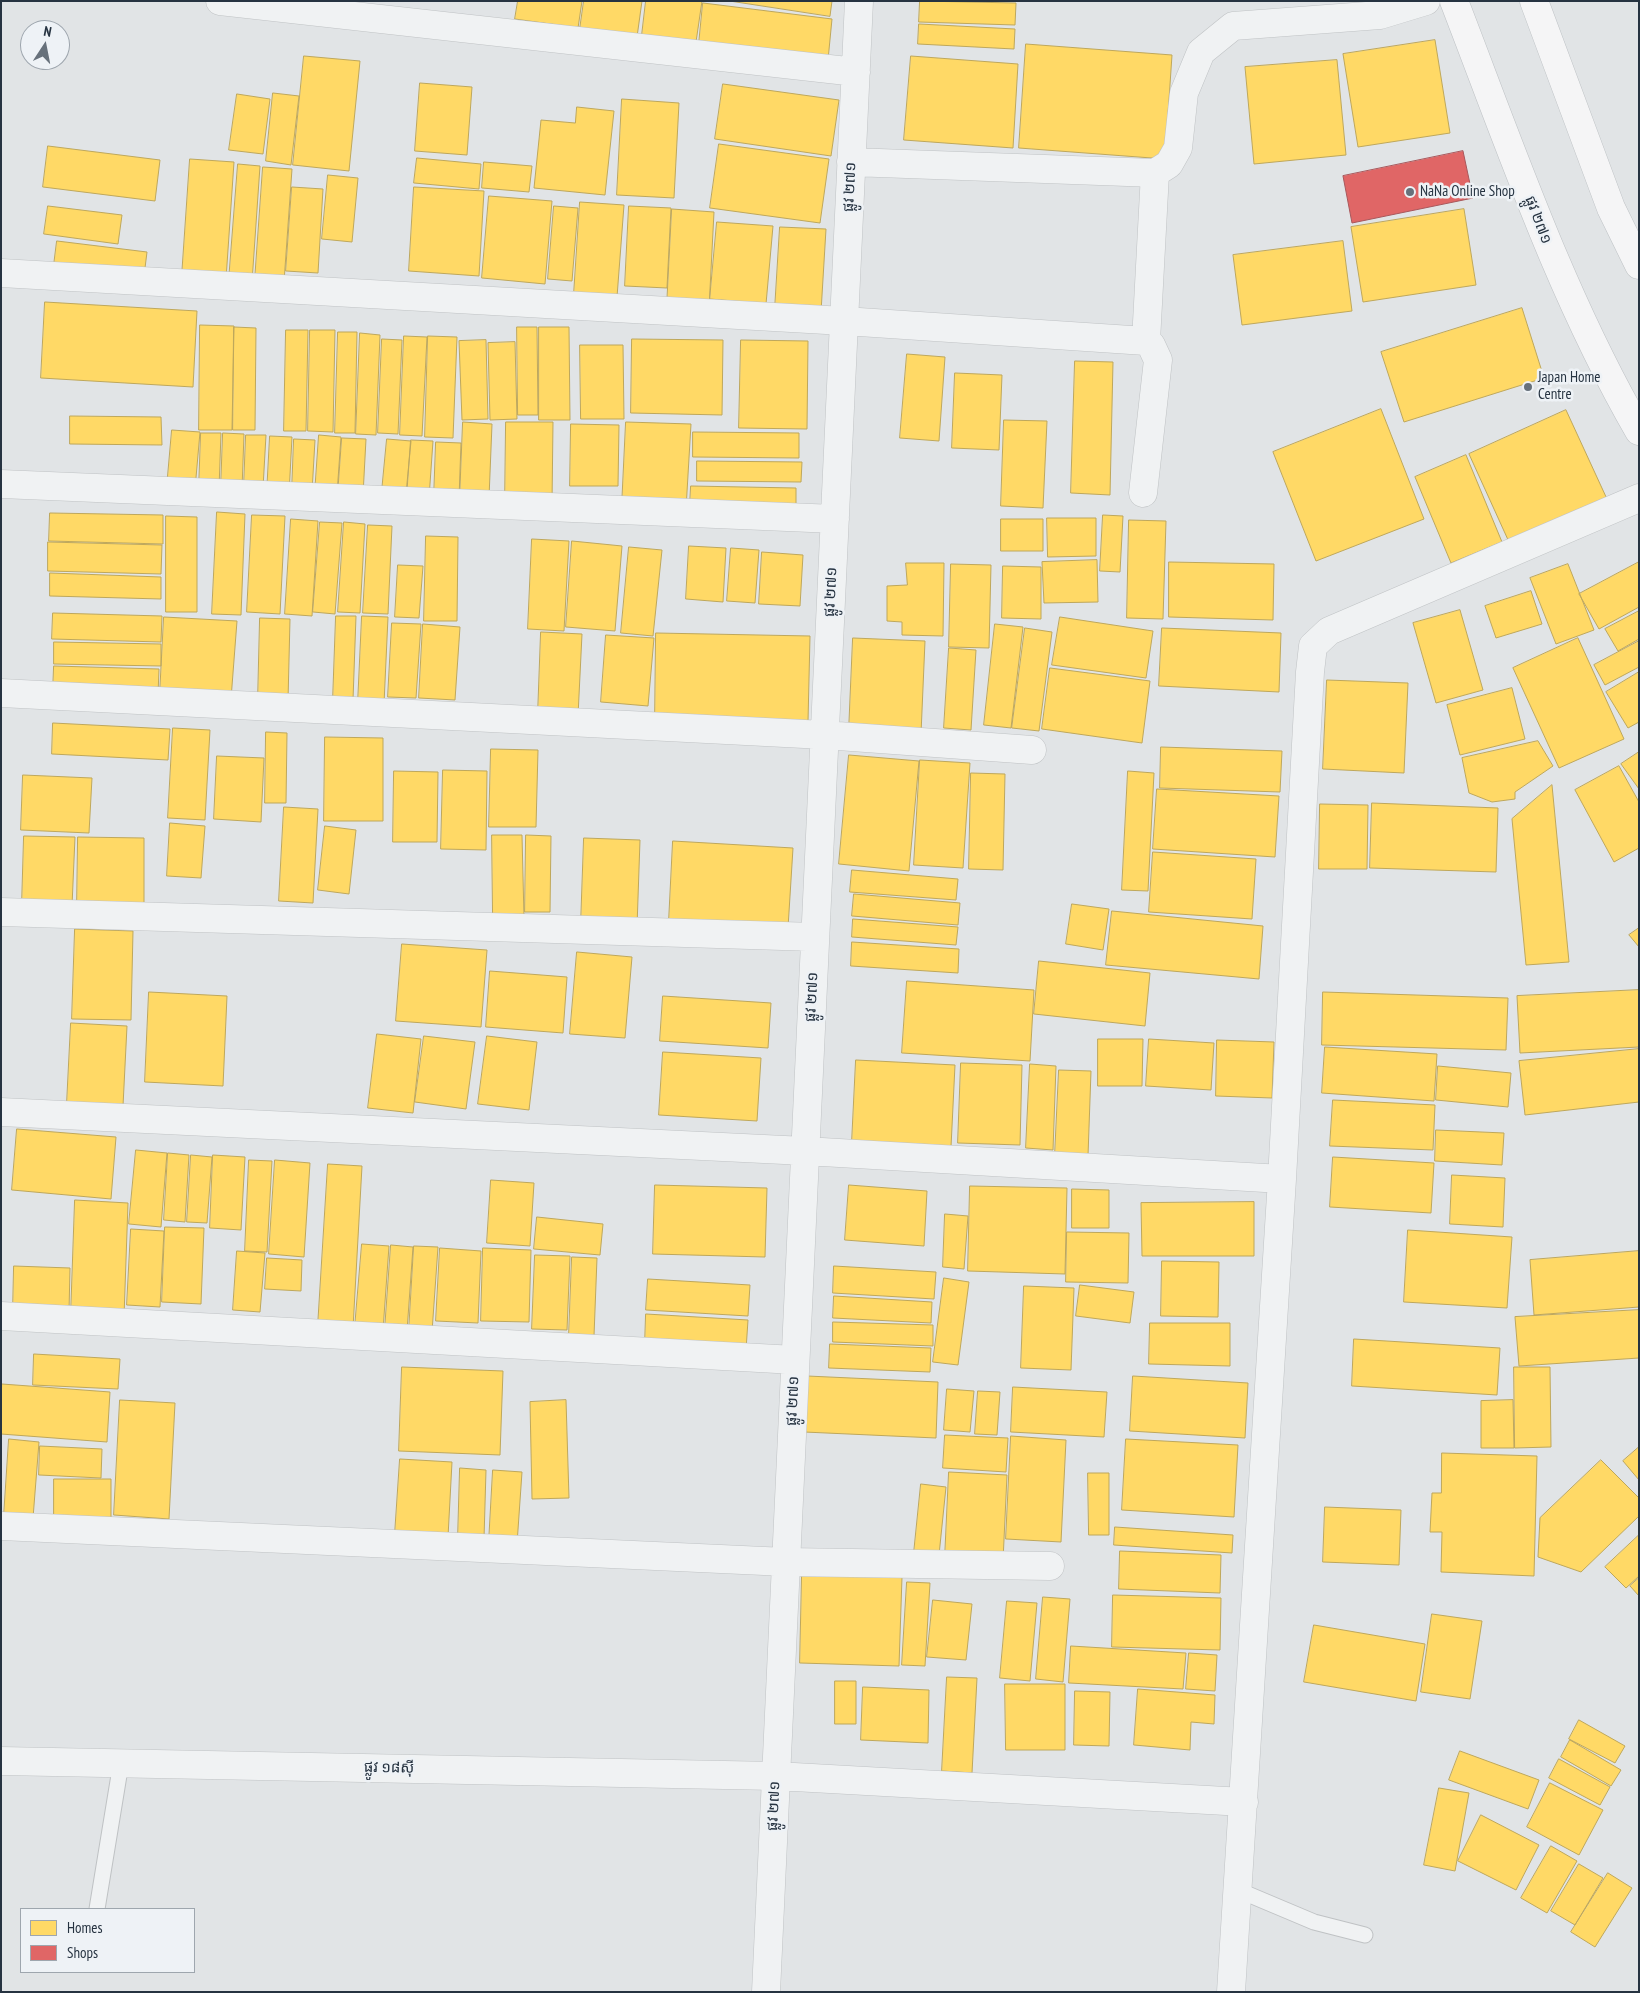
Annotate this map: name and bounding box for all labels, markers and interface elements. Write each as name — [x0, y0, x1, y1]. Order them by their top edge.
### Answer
north arrow — [20, 20, 70, 70]
text: N — [42, 22, 53, 41]
street label: ផ្លូវ ២៧១ — [840, 162, 860, 212]
place label: NaNa Online Shop — [1420, 183, 1515, 201]
marker: NaNa Online Shop — [1404, 186, 1416, 198]
street label: ផ្លូវ ២៧១ — [1521, 193, 1555, 247]
place label: Japan Home Centre — [1538, 369, 1600, 404]
marker: Japan Home Centre — [1522, 381, 1534, 393]
street label: ផ្លូវ ២៧១ — [821, 567, 841, 617]
street label: ផ្លូវ ២៧១ — [802, 972, 822, 1022]
street label: ផ្លូវ ២៧១ — [783, 1376, 803, 1426]
street label: ផ្លូវ ១៨ស៊ី — [364, 1759, 414, 1777]
street label: ផ្លូវ ២៧១ — [764, 1781, 784, 1831]
legend — [20, 1908, 195, 1973]
text: Homes — [67, 1918, 103, 1937]
text: Shops — [67, 1943, 98, 1962]

